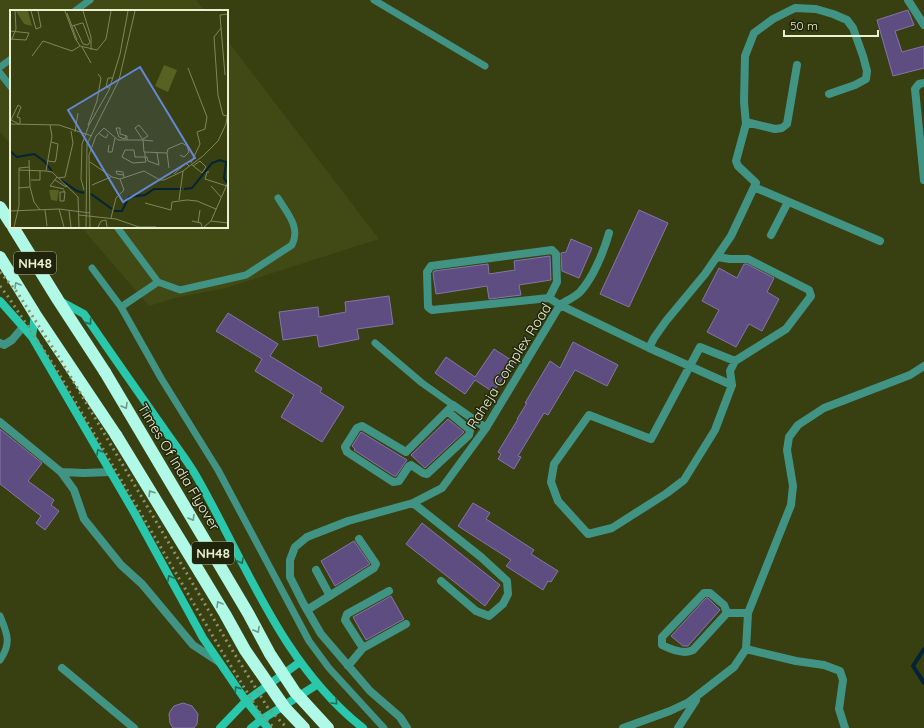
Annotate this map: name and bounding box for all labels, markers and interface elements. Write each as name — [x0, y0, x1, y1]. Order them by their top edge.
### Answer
inset map — [10, 10, 228, 228]
scale bar — [784, 12, 878, 38]
text: 50 m — [790, 18, 818, 33]
road number: NH48 — [14, 252, 56, 274]
one-way arrow — [15, 282, 22, 289]
street label: Raheja Complex Road — [463, 300, 555, 432]
one-way arrow — [84, 317, 91, 324]
street label: Times Of India Flyover — [134, 400, 224, 534]
one-way arrow — [121, 402, 128, 409]
one-way arrow — [97, 449, 104, 456]
one-way arrow — [148, 490, 156, 497]
one-way arrow — [187, 514, 194, 521]
road number: NH48 — [192, 542, 234, 564]
one-way arrow — [236, 557, 244, 564]
one-way arrow — [167, 575, 175, 582]
one-way arrow — [216, 601, 223, 608]
one-way arrow — [253, 626, 260, 633]
one-way arrow — [234, 686, 242, 693]
one-way arrow — [330, 697, 338, 705]

